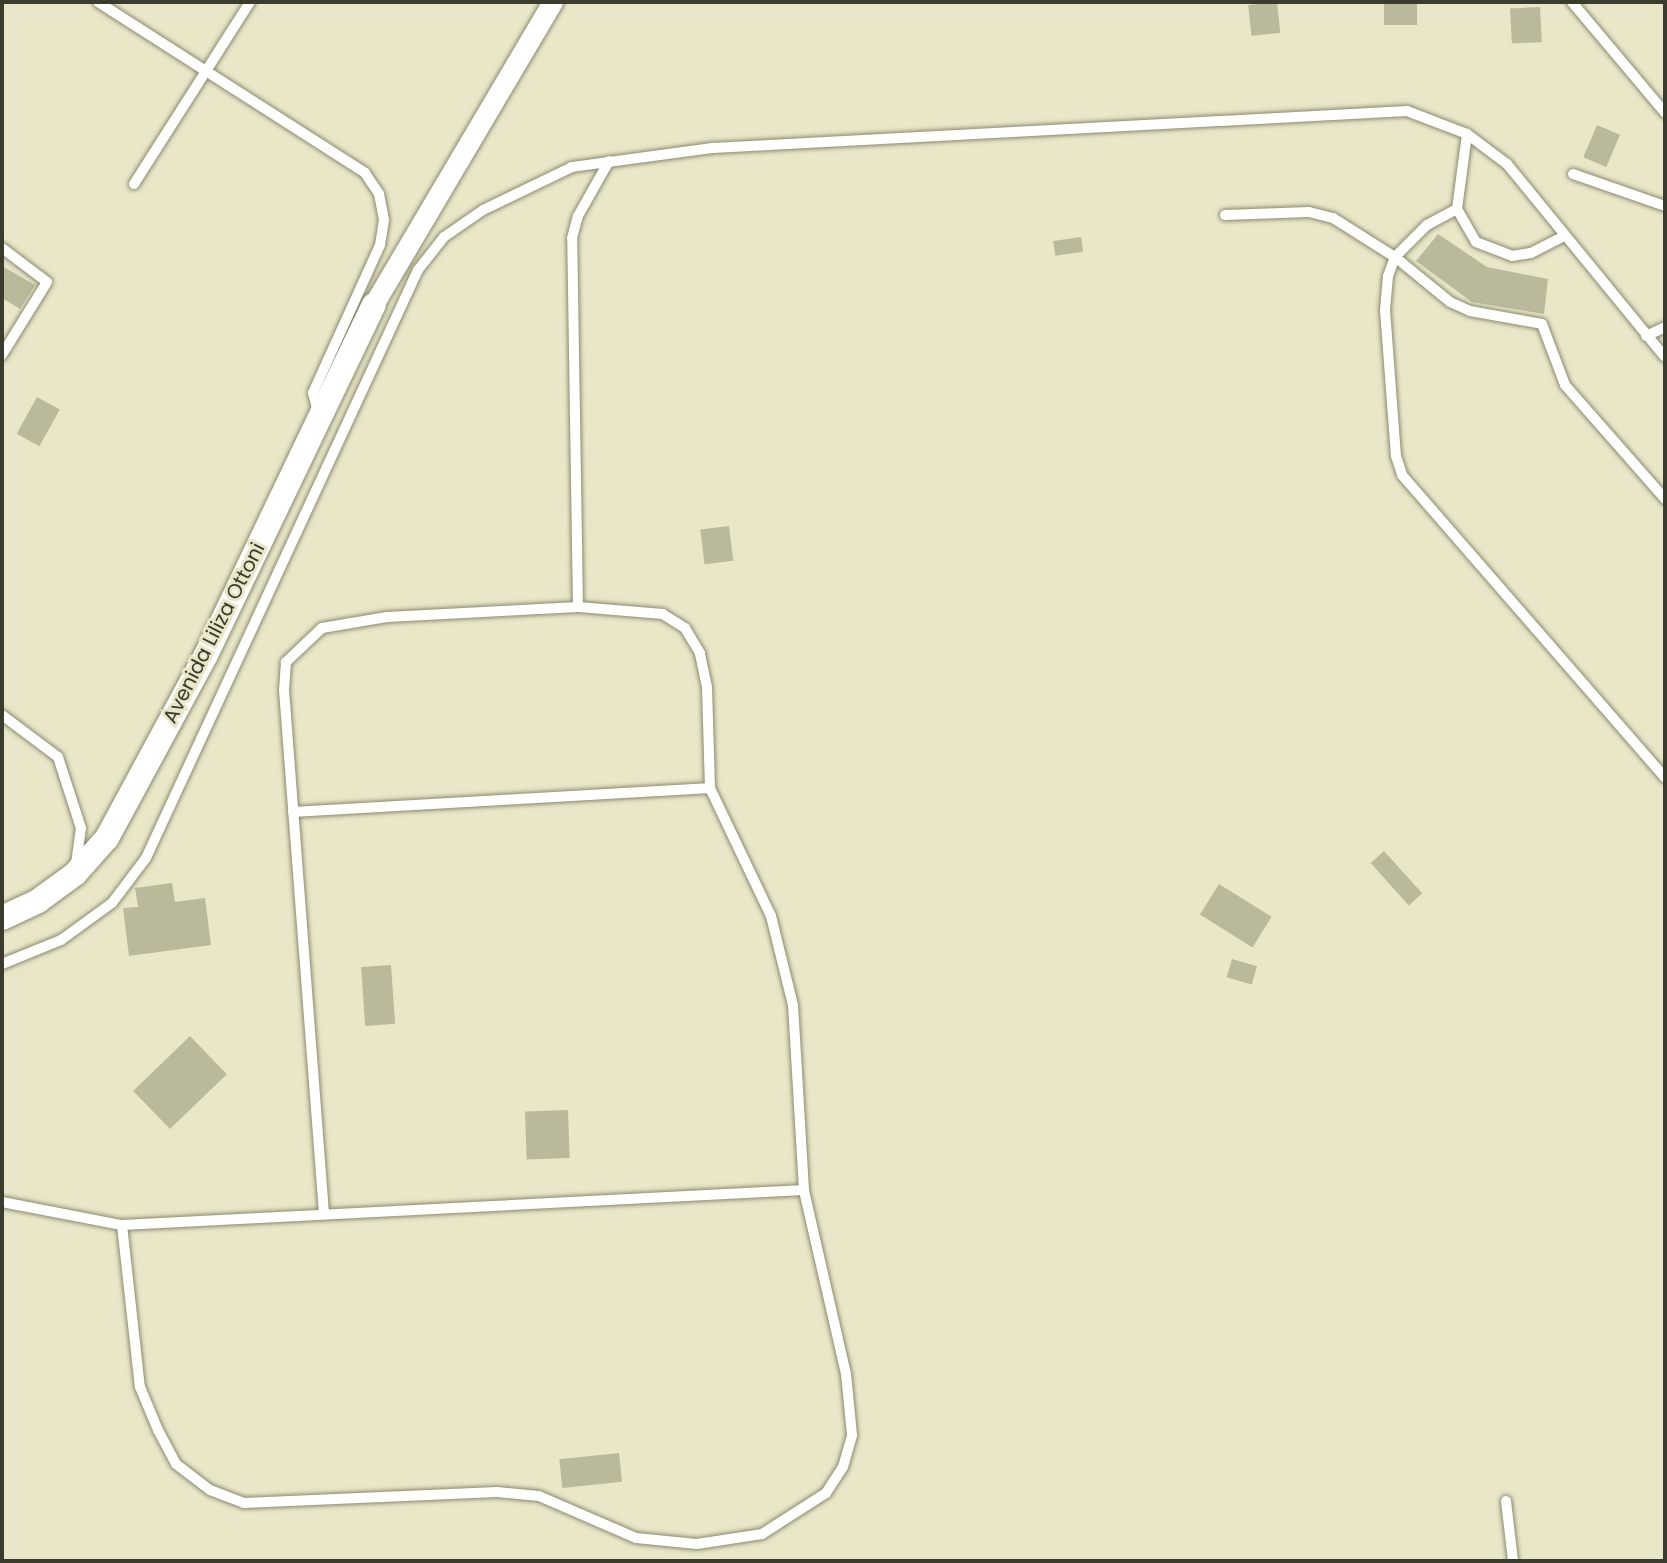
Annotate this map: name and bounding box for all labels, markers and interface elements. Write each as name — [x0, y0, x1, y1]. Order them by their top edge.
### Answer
street label: Avenida Liliza Ottoni — [158, 539, 270, 727]

